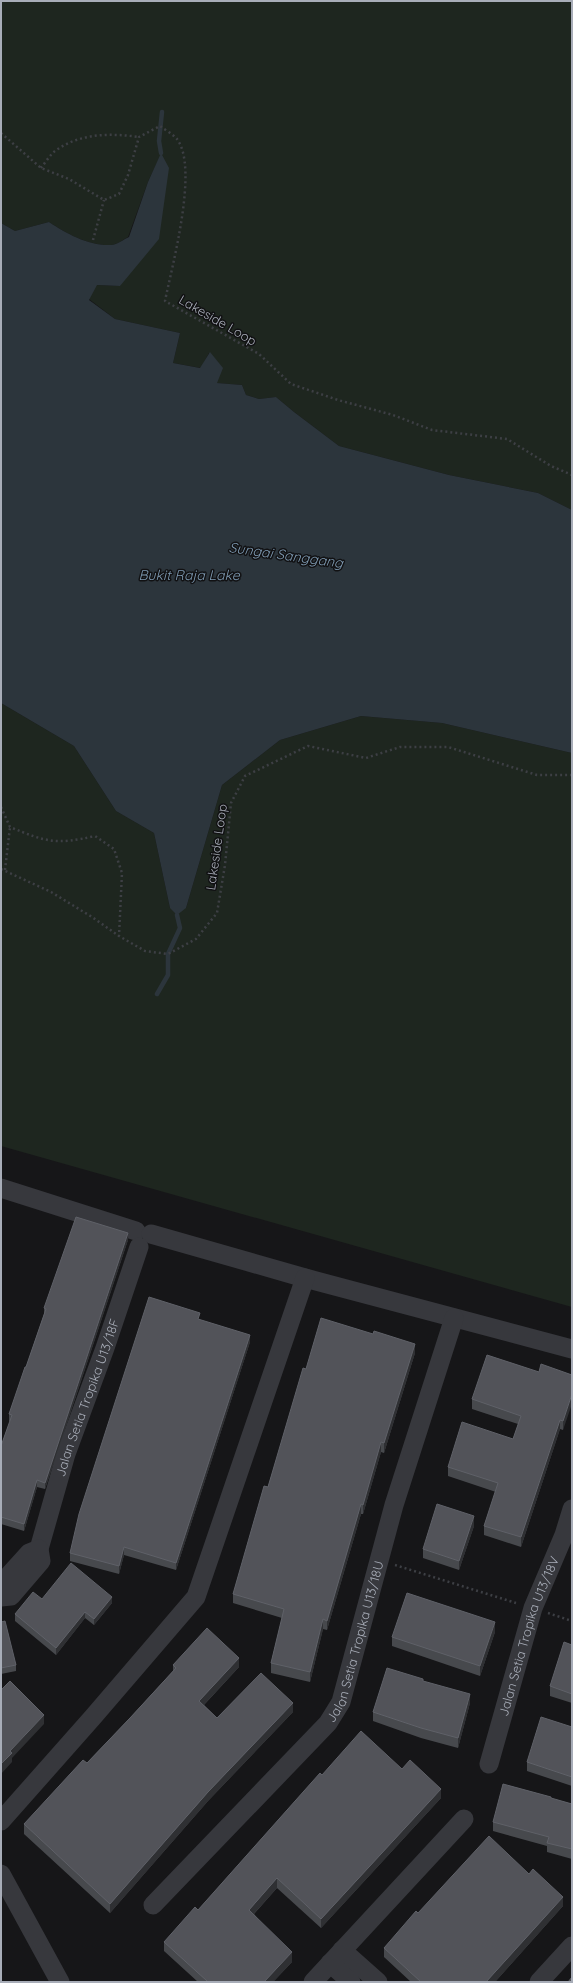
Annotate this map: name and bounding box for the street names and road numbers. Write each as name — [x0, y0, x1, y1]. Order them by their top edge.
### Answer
street label: Lakeside Loop — [176, 291, 260, 349]
street label: Lakeside Loop — [202, 803, 230, 891]
street label: Jalan Setia Tropika U13/18F — [52, 1317, 122, 1478]
street label: Jalan Setia Tropika U13/18V — [495, 1553, 562, 1718]
street label: Jalan Setia Tropika U13/18U — [322, 1559, 387, 1725]

